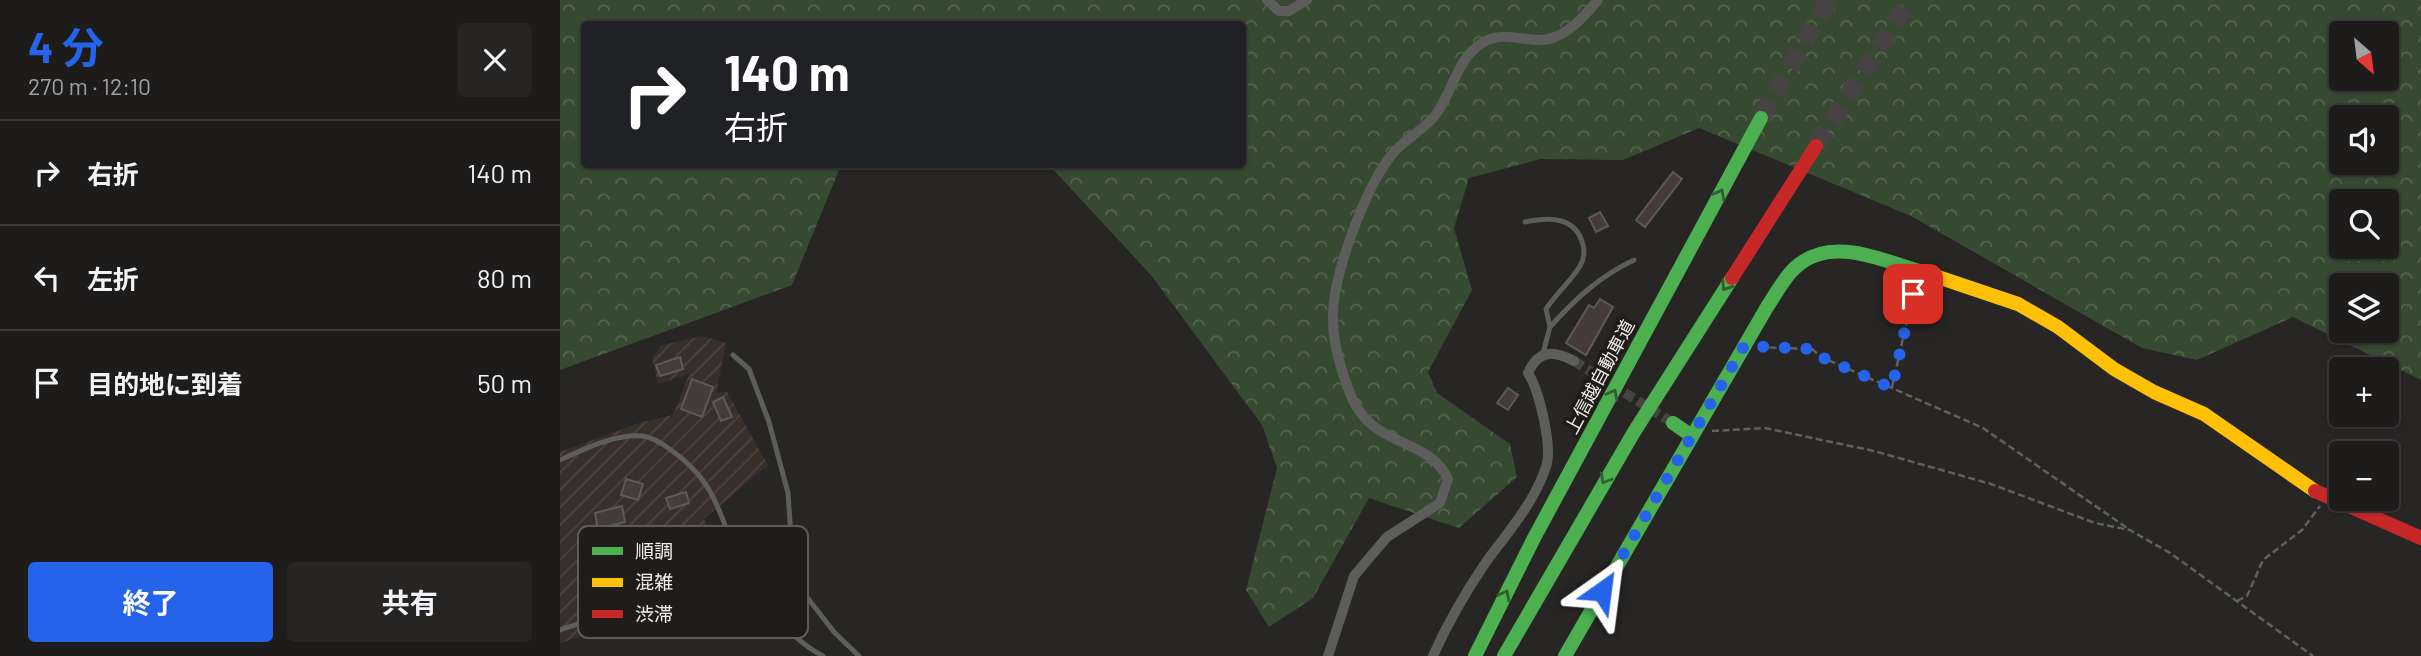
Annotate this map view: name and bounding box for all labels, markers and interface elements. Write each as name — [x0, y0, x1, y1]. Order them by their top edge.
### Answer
text: 4 分 — [28, 21, 104, 71]
north arrow — [2329, 21, 2399, 91]
map controls — [2329, 21, 2399, 511]
button: close — [458, 23, 532, 97]
text: 140 m — [724, 42, 850, 101]
icon: right — [609, 49, 700, 140]
text: 270 m · 12:10 — [28, 72, 151, 100]
button: sound — [2329, 105, 2399, 175]
text: 右折 — [724, 107, 788, 145]
icon: right — [28, 154, 66, 192]
text: 140 m — [467, 157, 532, 188]
text: 右折 — [87, 158, 139, 189]
one-way arrow — [1712, 189, 1726, 201]
button: search — [2329, 189, 2399, 259]
icon: left — [28, 259, 66, 297]
text: 80 m — [477, 262, 532, 293]
text: 左折 — [87, 263, 139, 294]
pin — [1883, 264, 1943, 324]
button: layers — [2329, 273, 2399, 343]
icon: arrive — [1894, 275, 1932, 313]
one-way arrow — [1722, 279, 1735, 292]
street label: 上信越自動車道 — [1560, 316, 1638, 437]
button: + — [2329, 357, 2399, 427]
icon: arrive — [28, 364, 66, 402]
text: 50 m — [477, 367, 532, 398]
text: 目的地に到着 — [87, 368, 243, 399]
one-way arrow — [1604, 389, 1618, 402]
button: − — [2329, 441, 2399, 511]
one-way arrow — [1600, 471, 1613, 484]
legend — [578, 526, 808, 638]
text: 順調 — [635, 539, 673, 562]
position arrow — [1565, 554, 1639, 628]
button: 終了 — [28, 562, 273, 642]
button: 共有 — [287, 562, 532, 642]
text: 混雑 — [635, 570, 673, 593]
one-way arrow — [1497, 590, 1511, 602]
text: 渋滞 — [635, 602, 673, 625]

